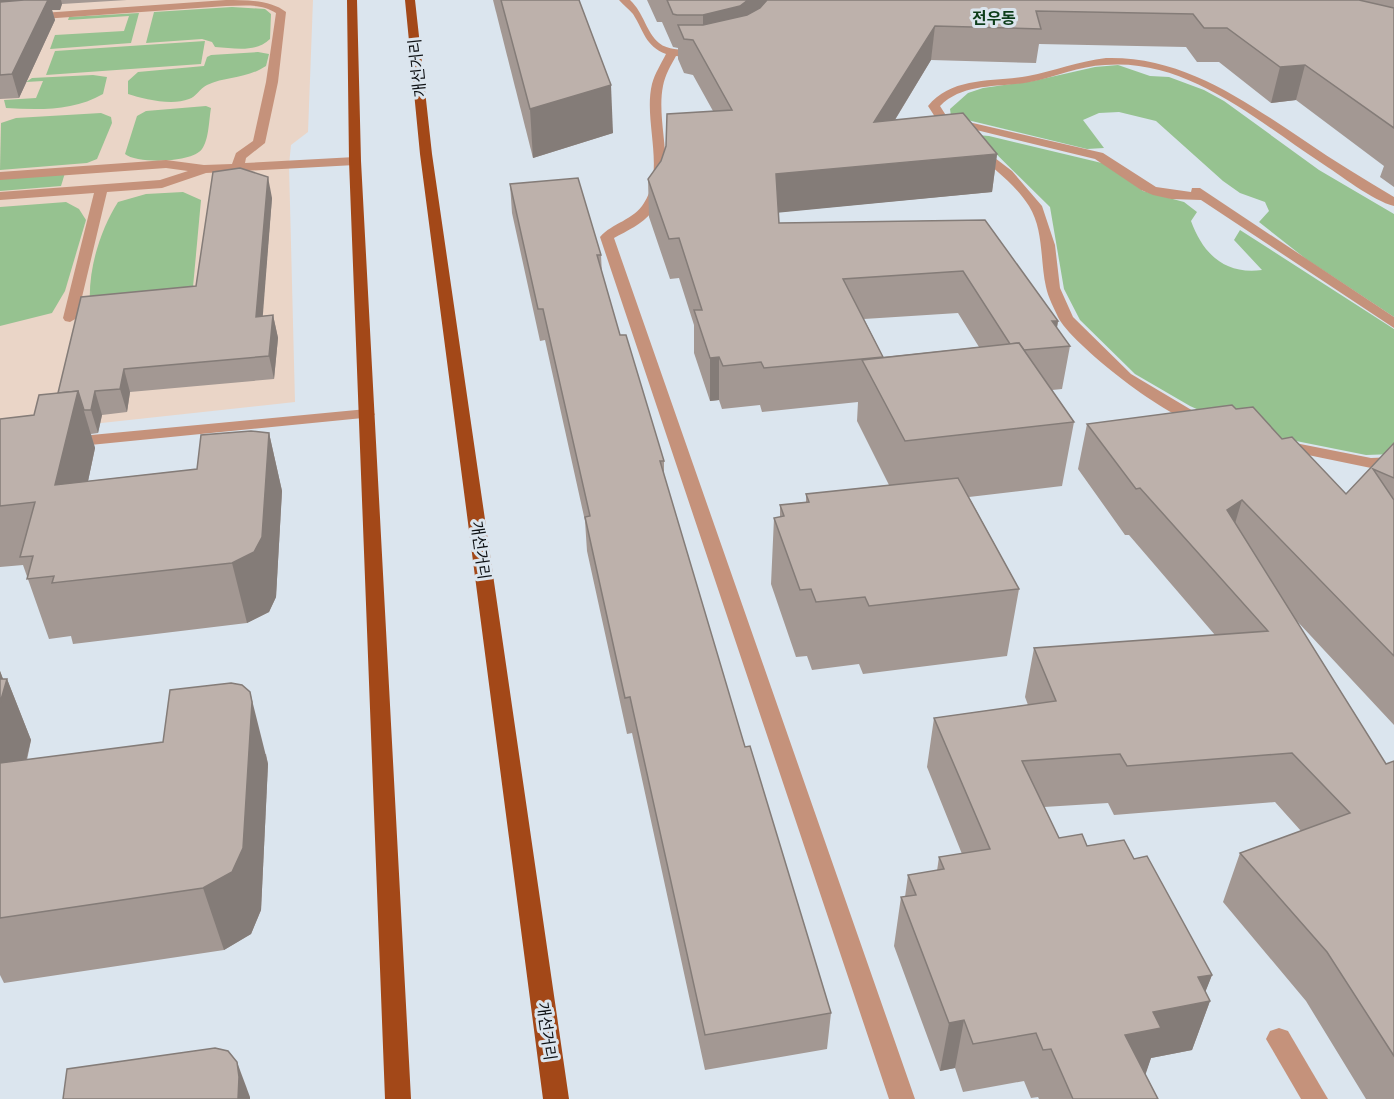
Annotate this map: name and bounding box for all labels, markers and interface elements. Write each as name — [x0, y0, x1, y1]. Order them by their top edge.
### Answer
district label: 전우동 — [972, 8, 1016, 28]
street label: 개선거리 — [404, 38, 430, 98]
street label: 개선거리 — [467, 519, 495, 581]
street label: 개선거리 — [533, 1000, 561, 1062]

